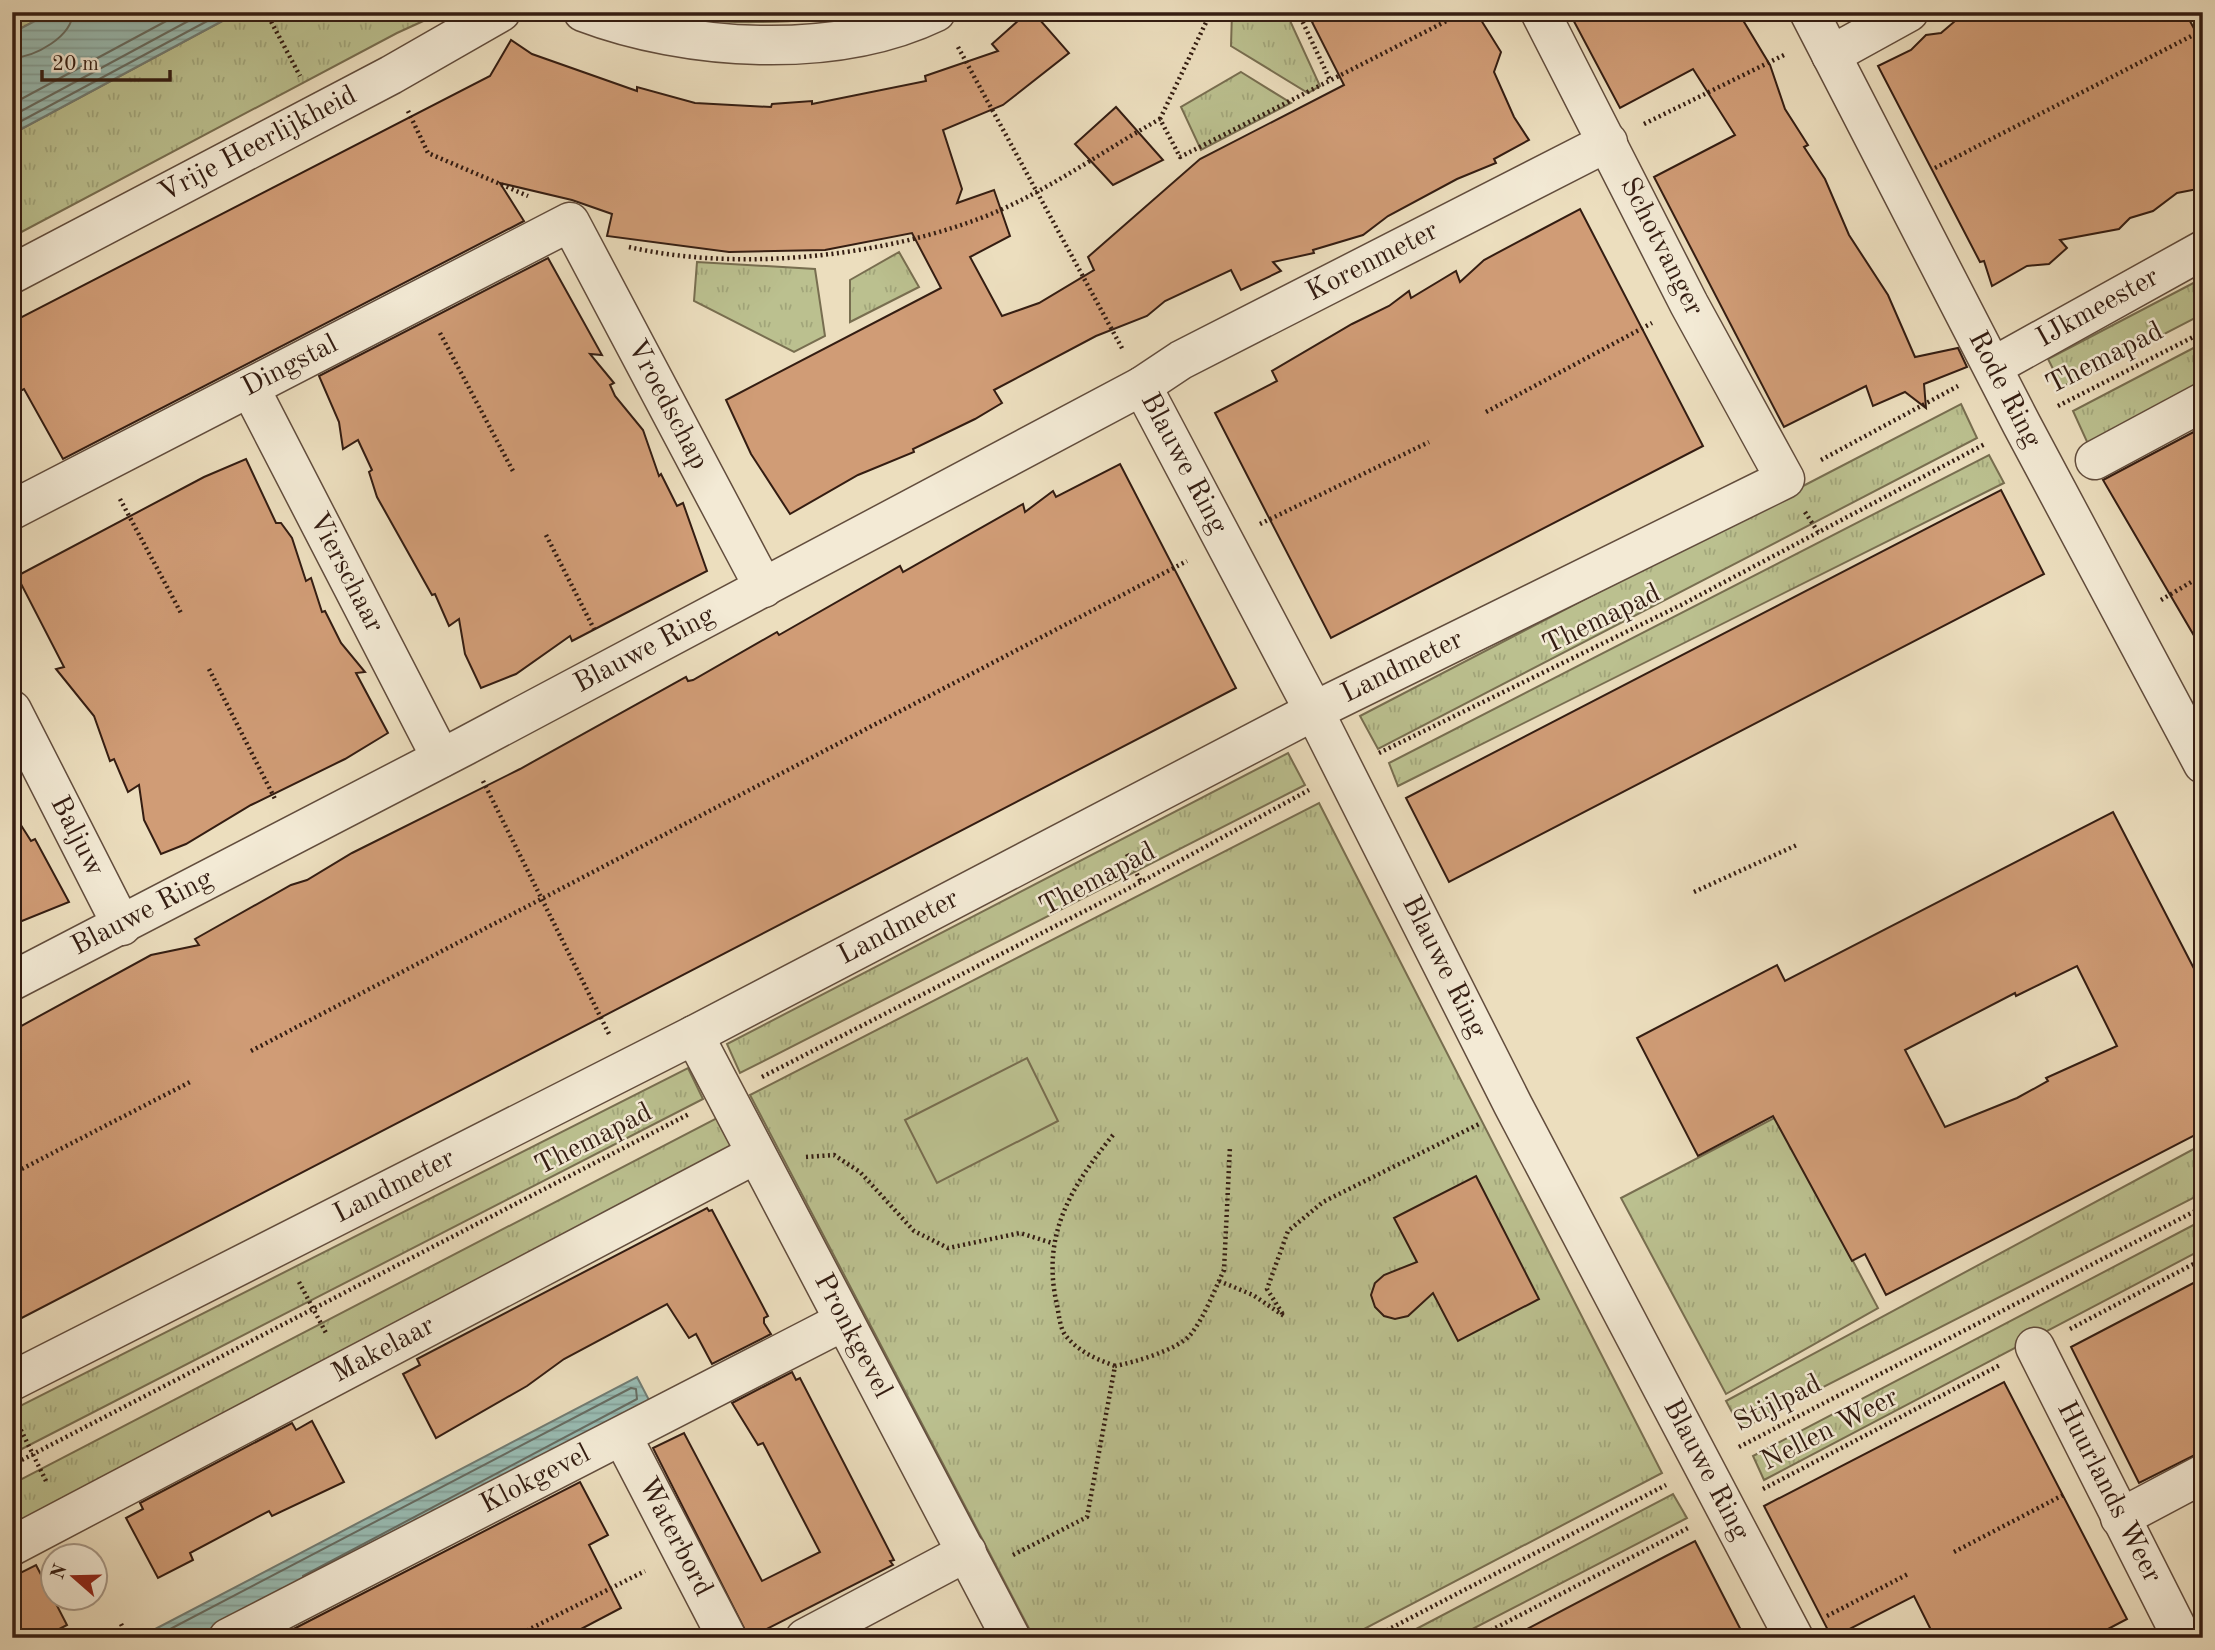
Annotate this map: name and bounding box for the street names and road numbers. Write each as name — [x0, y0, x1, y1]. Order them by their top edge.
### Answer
street label: Vrije Heerlijkheid — [155, 82, 361, 208]
street label: Schotvanger — [1614, 173, 1708, 321]
street label: Korenmeter — [1302, 217, 1443, 307]
street label: IJkmeester — [2032, 263, 2164, 353]
street label: Themapad — [2042, 318, 2168, 400]
street label: Rode Ring — [1962, 327, 2046, 453]
street label: Dingstal — [238, 330, 342, 403]
street label: Vroedschap — [621, 335, 713, 474]
street label: Blauwe Ring — [1135, 389, 1232, 539]
street label: Vierschaar — [303, 508, 388, 637]
street label: Themapad — [1539, 580, 1665, 660]
street label: Blauwe Ring — [570, 602, 720, 699]
street label: Landmeter — [1337, 626, 1468, 709]
street label: Baljuw — [44, 792, 109, 882]
street label: Themapad — [1035, 838, 1161, 922]
street label: Blauwe Ring — [67, 865, 218, 961]
street label: Landmeter — [834, 885, 964, 971]
street label: Blauwe Ring — [1396, 892, 1491, 1043]
street label: Themapad — [531, 1099, 657, 1181]
street label: Landmeter — [330, 1145, 460, 1229]
street label: Pronkgevel — [808, 1269, 896, 1403]
street label: Makelaar — [328, 1312, 439, 1389]
street label: Stijlpad — [1730, 1370, 1826, 1438]
street label: Nellen Weer — [1757, 1384, 1903, 1476]
street label: Blauwe Ring — [1657, 1395, 1754, 1545]
street label: Huurlands Weer — [2051, 1397, 2166, 1588]
street label: Klokgevel — [476, 1440, 595, 1519]
street label: Waterbord — [632, 1473, 717, 1601]

